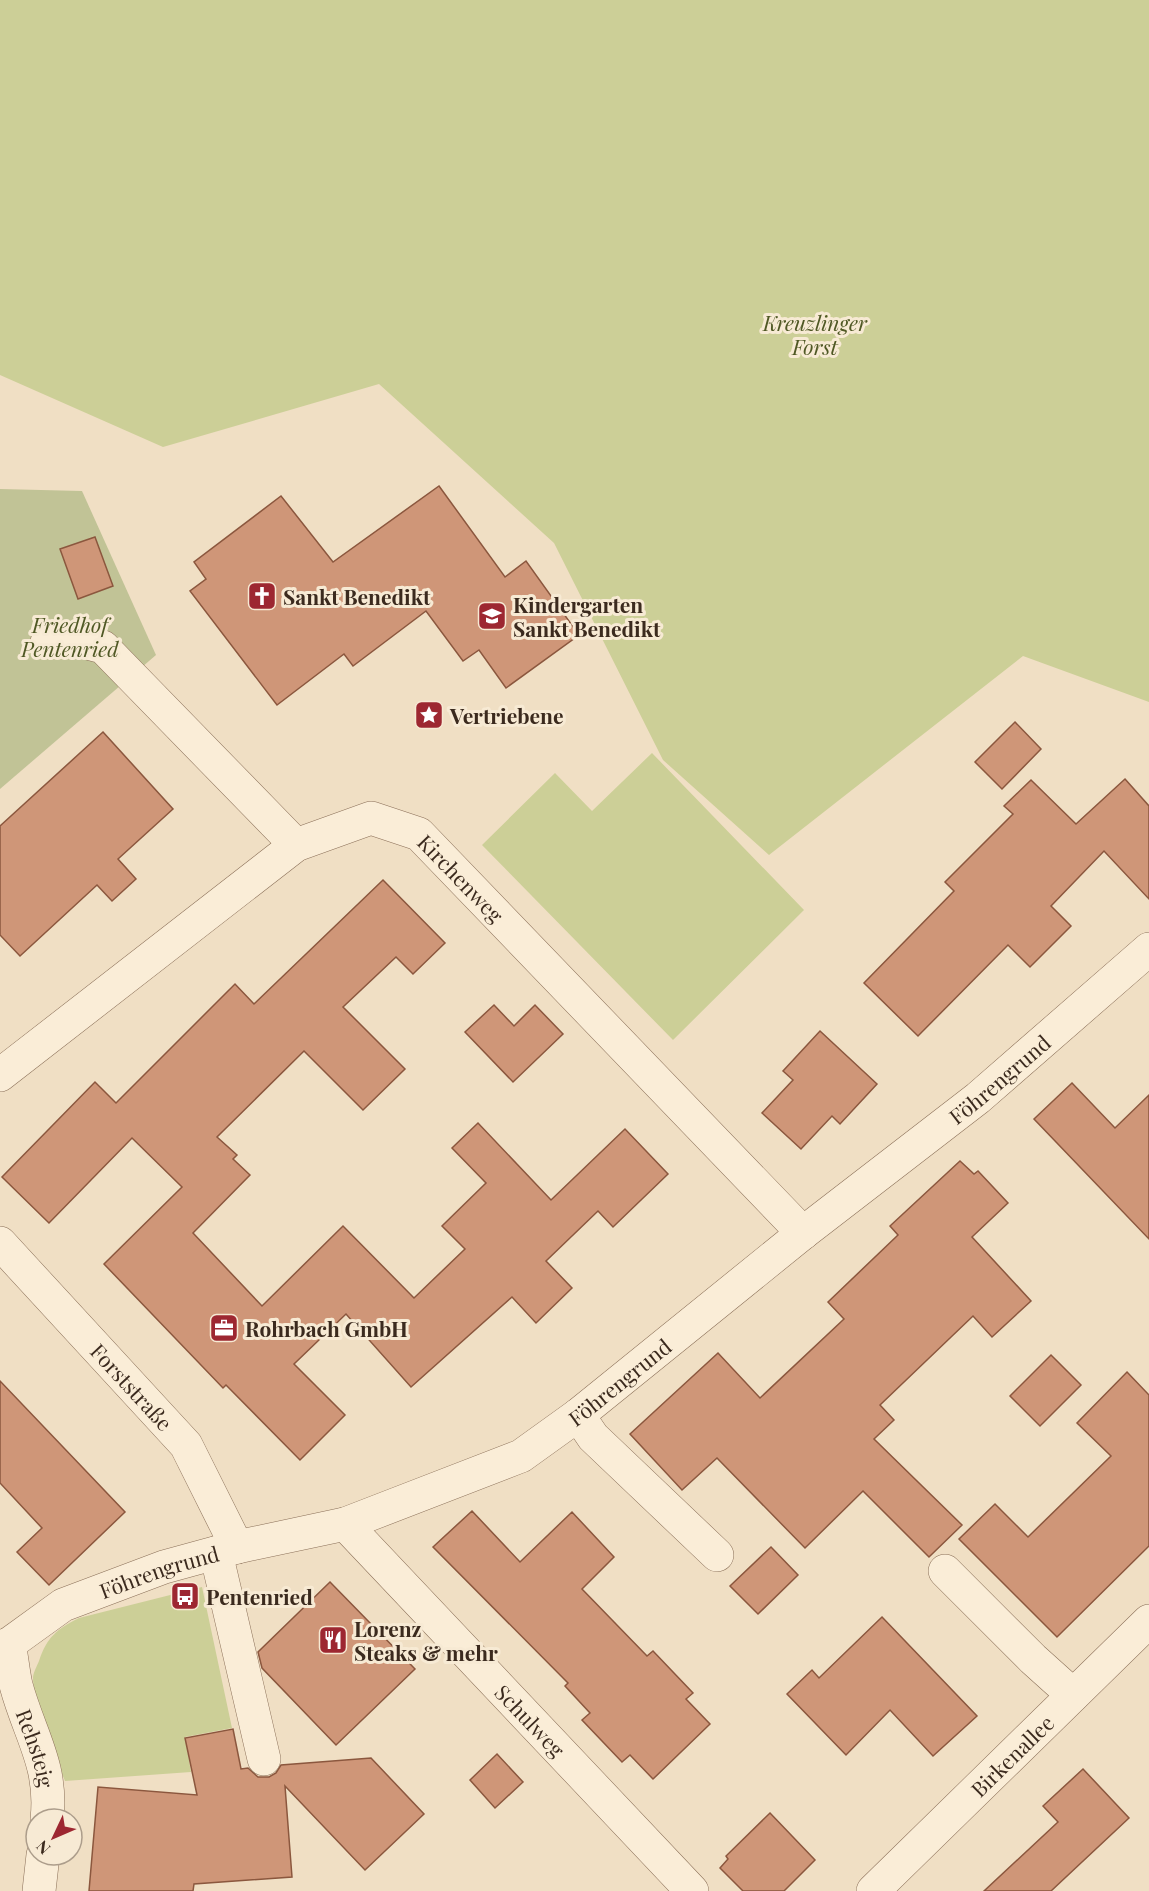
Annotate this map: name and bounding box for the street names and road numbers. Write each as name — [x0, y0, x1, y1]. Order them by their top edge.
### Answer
street label: Kirchenweg — [412, 828, 510, 928]
street label: Föhrengrund — [943, 1028, 1056, 1130]
street label: Föhrengrund — [562, 1332, 676, 1432]
street label: Forststraße — [85, 1337, 179, 1436]
street label: Föhrengrund — [95, 1539, 222, 1604]
street label: Schulweg — [489, 1678, 572, 1762]
street label: Rehsteig — [11, 1705, 61, 1789]
street label: Birkenallee — [964, 1708, 1059, 1802]

